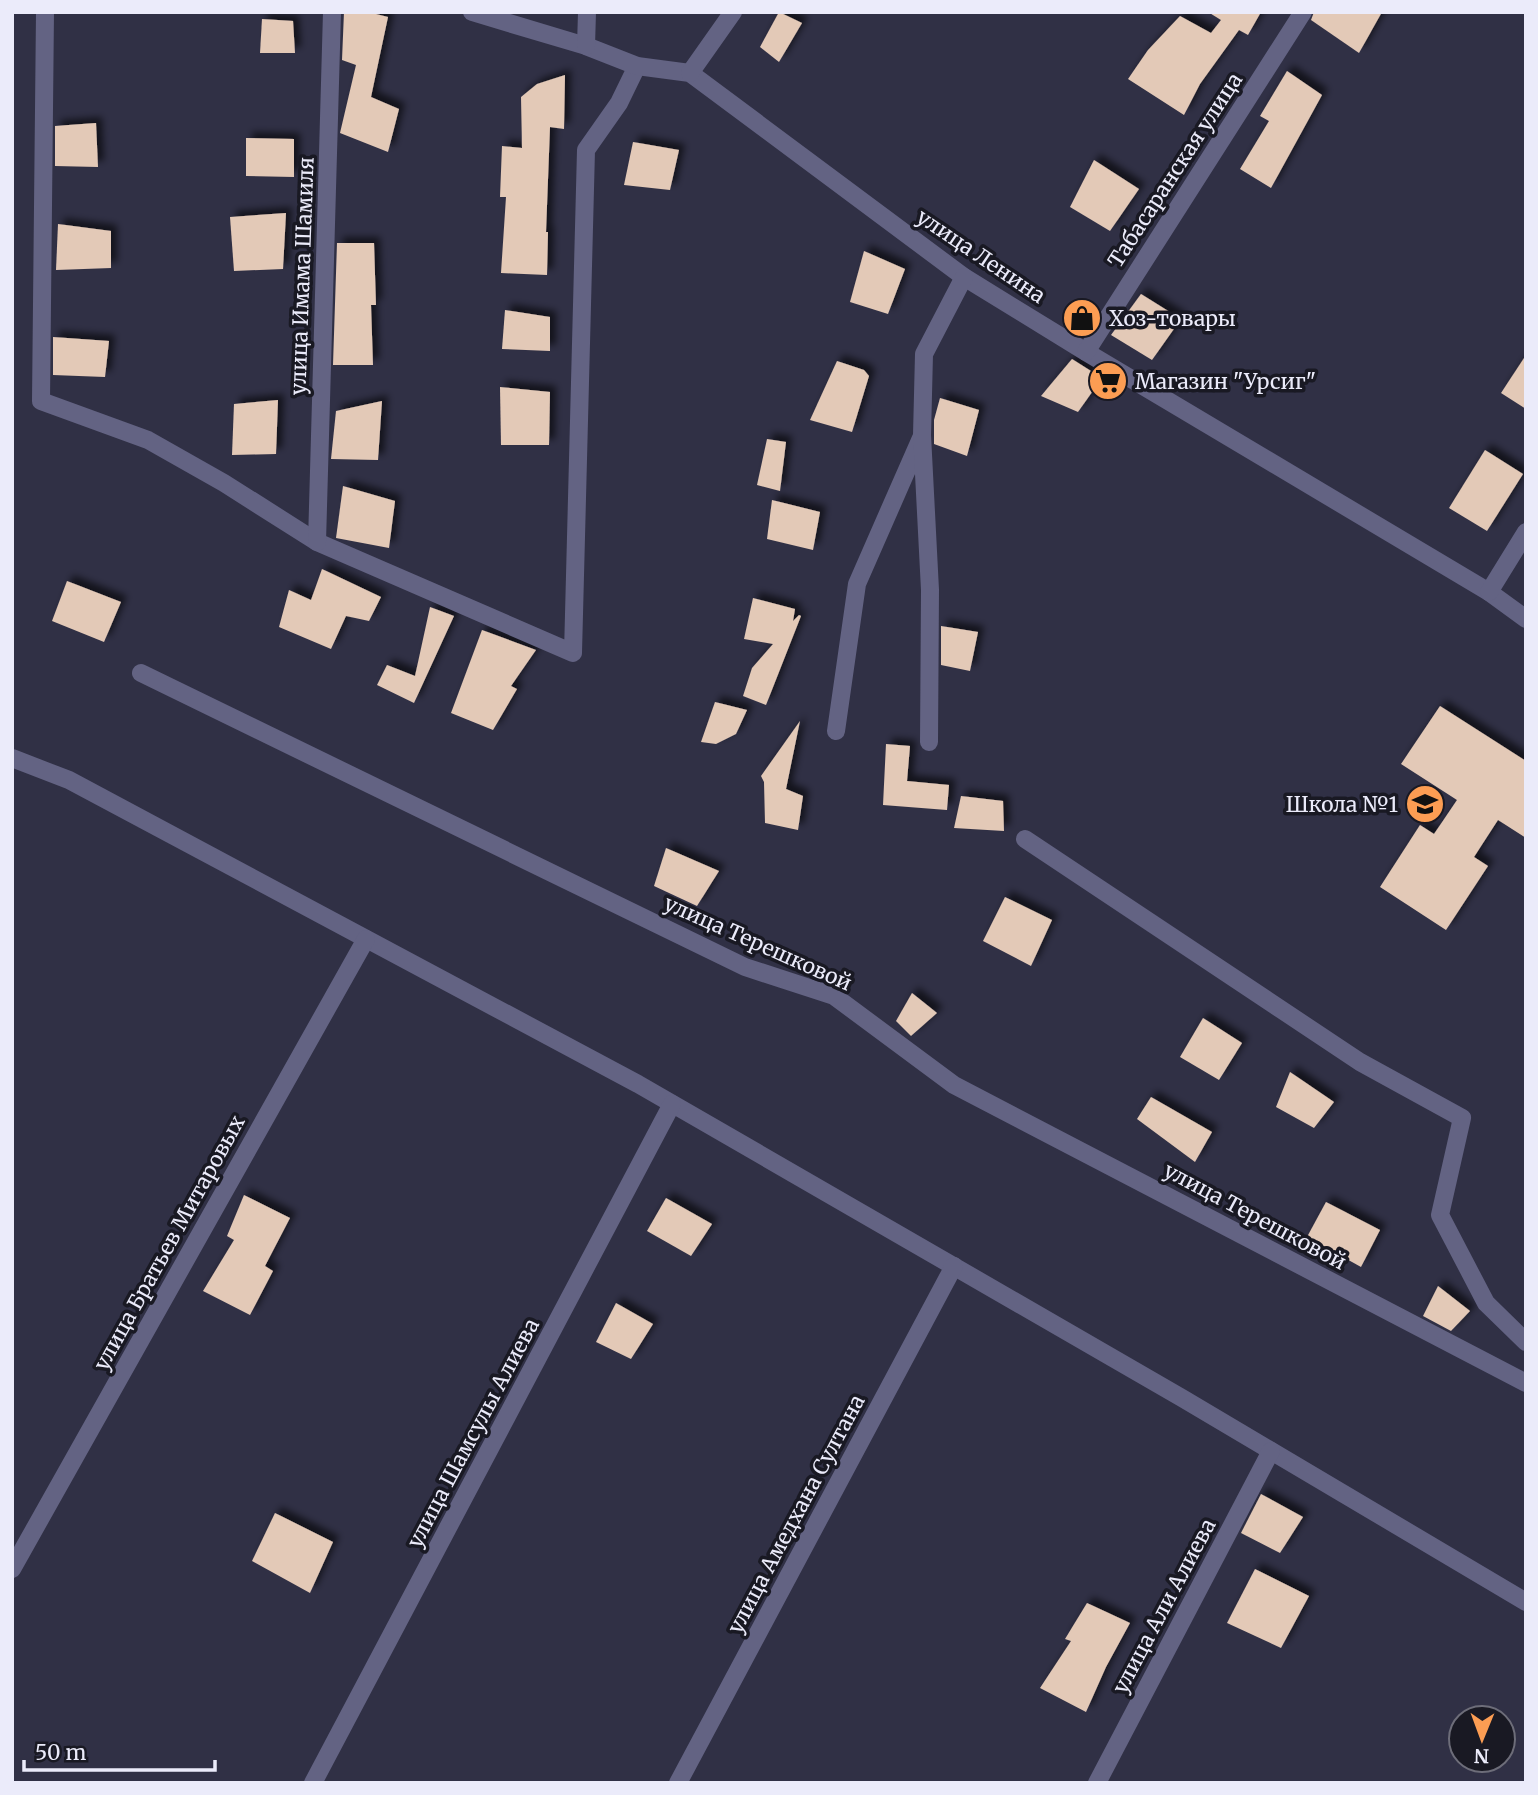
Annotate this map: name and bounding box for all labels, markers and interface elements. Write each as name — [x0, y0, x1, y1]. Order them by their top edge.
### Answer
street label: Табасаранская улица — [1102, 68, 1248, 272]
street label: улица Имама Шамиля — [284, 156, 320, 396]
street label: улица Ленина — [911, 203, 1051, 309]
shop icon: Хоз-товары — [1061, 297, 1103, 339]
place label: Хоз-товары — [1109, 305, 1236, 332]
supermarket icon: Магазин "Урсиг" — [1087, 360, 1129, 402]
place label: Магазин "Урсиг" — [1135, 368, 1316, 395]
school or university icon: Школа №1 — [1404, 783, 1446, 825]
place label: Школа №1 — [1285, 791, 1398, 818]
street label: улица Терешковой — [660, 889, 856, 997]
street label: улица Братьев Митаровых — [88, 1110, 251, 1375]
street label: улица Терешковой — [1159, 1156, 1351, 1276]
street label: улица Шамсулы Алиева — [401, 1314, 545, 1552]
street label: улица Амедхана Султана — [721, 1390, 871, 1638]
street label: улица Али Алиева — [1106, 1514, 1222, 1698]
north arrow — [1447, 1704, 1517, 1774]
scale bar — [24, 1728, 215, 1772]
text: 50 m — [35, 1739, 86, 1766]
text: N — [1474, 1744, 1489, 1768]

